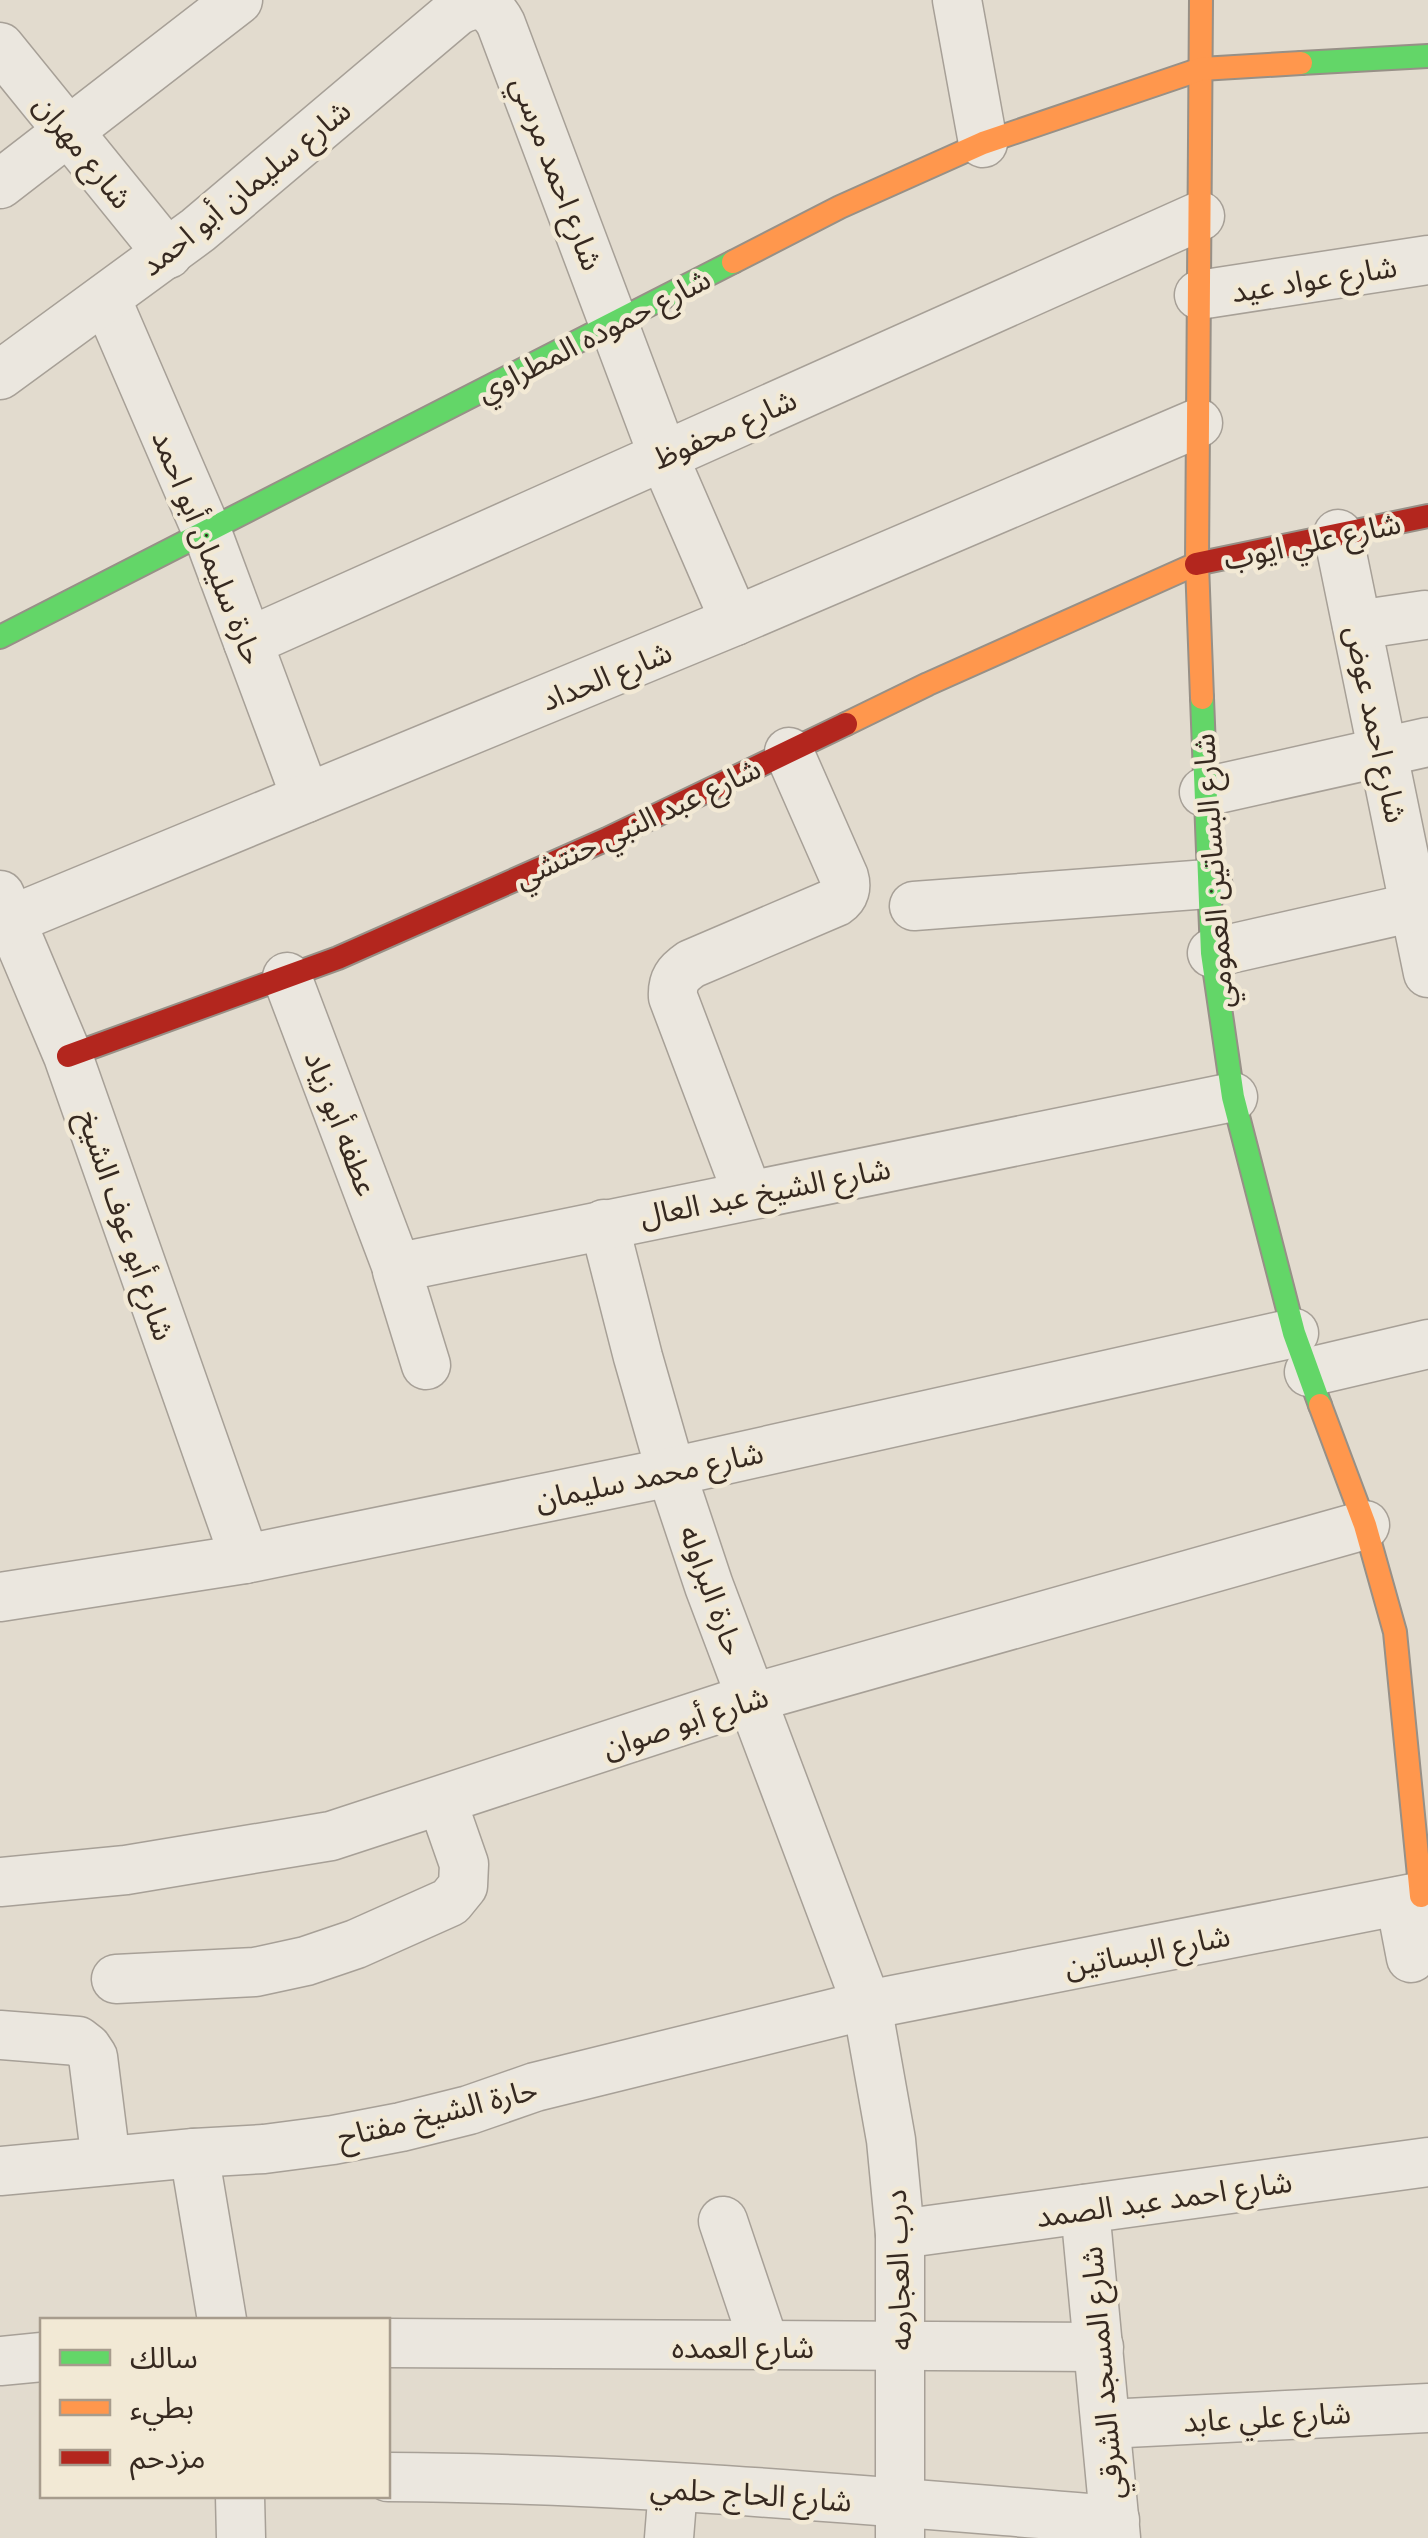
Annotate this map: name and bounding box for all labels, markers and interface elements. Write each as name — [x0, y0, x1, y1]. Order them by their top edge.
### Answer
street label: شارع احمد مرسي — [499, 70, 614, 277]
street label: شارع مهران — [23, 85, 143, 219]
street label: شارع سليمان أبو احمد — [131, 89, 361, 287]
street label: شارع عواد عيد — [1228, 245, 1400, 314]
street label: شارع حموده المطراوي — [469, 257, 719, 414]
street label: شارع محفوظ — [645, 378, 804, 481]
street label: حارة سليمان أبو احمد — [143, 424, 275, 670]
street label: شارع علي ايوب — [1220, 501, 1405, 583]
street label: شارع احمد عوض — [1333, 622, 1418, 827]
street label: شارع الحداد — [534, 630, 679, 723]
street label: شارع البساتين العمومي — [1182, 732, 1246, 1010]
street label: شارع عبد النبي حنتشي — [507, 747, 769, 901]
street label: عطفه أبو زياد — [295, 1044, 389, 1202]
street label: شارع أبو عوف الشيخ — [66, 1104, 186, 1347]
street label: شارع الشيخ عبد العال — [636, 1147, 894, 1238]
street label: شارع محمد سليمان — [531, 1431, 768, 1522]
street label: حارة البراوله — [671, 1519, 755, 1661]
street label: شارع أبو صوان — [597, 1675, 774, 1770]
street label: شارع البساتين — [1061, 1914, 1234, 1989]
street label: حارة الشيخ مفتاح — [333, 2067, 542, 2160]
street label: شارع احمد عبد الصمد — [1033, 2160, 1295, 2239]
street label: درب العجارمه — [874, 2189, 920, 2351]
street label: شارع المسجد الشرقي — [1070, 2244, 1136, 2501]
legend — [40, 2318, 390, 2498]
street label: شارع العمده — [672, 2326, 814, 2370]
text: سالك — [130, 2336, 198, 2377]
text: بطيء — [130, 2386, 194, 2431]
street label: شارع علي عابد — [1182, 2391, 1352, 2445]
text: مزدحم — [130, 2436, 206, 2481]
street label: شارع الحاج حلمي — [648, 2466, 853, 2524]

